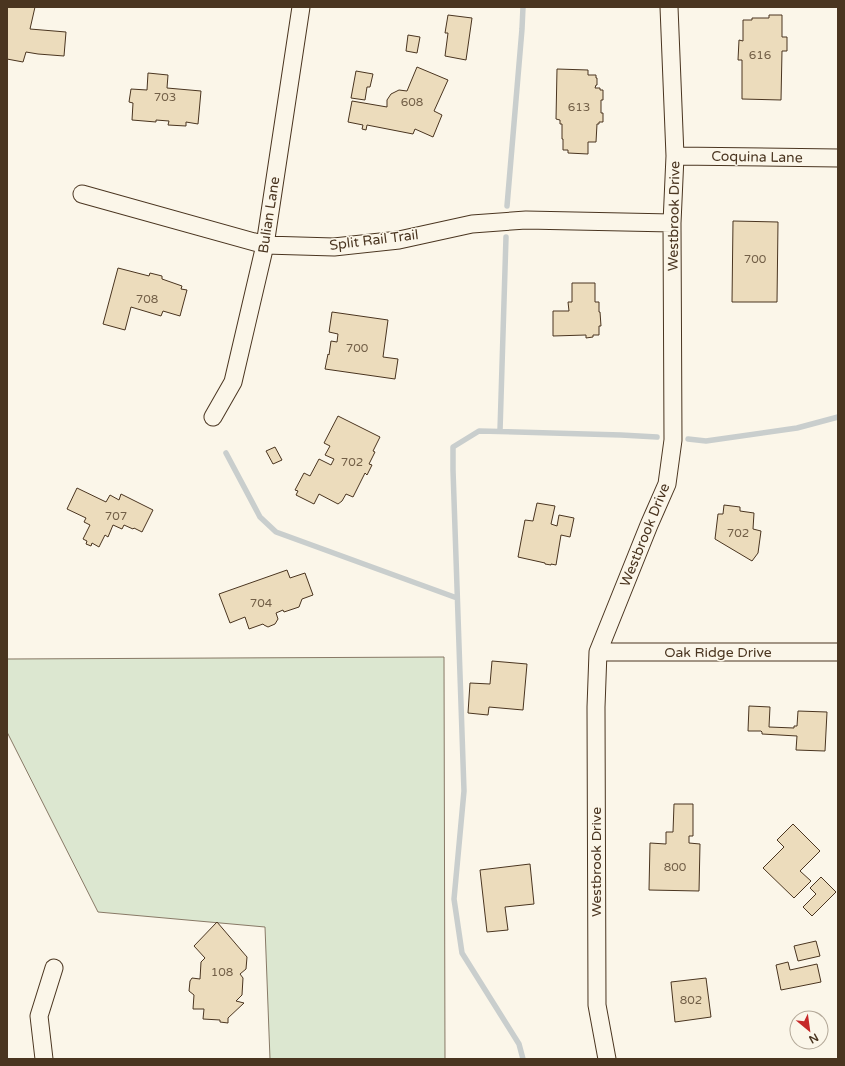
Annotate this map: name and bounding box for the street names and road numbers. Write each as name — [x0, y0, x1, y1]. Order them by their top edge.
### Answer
street label: Coquina Lane — [711, 148, 803, 166]
street label: Westbrook Drive — [665, 161, 683, 271]
street label: Bulian Lane — [255, 175, 283, 255]
street label: Split Rail Trail — [328, 226, 420, 254]
street label: Westbrook Drive — [616, 481, 674, 589]
street label: Oak Ridge Drive — [664, 644, 772, 661]
street label: Westbrook Drive — [588, 807, 605, 917]

